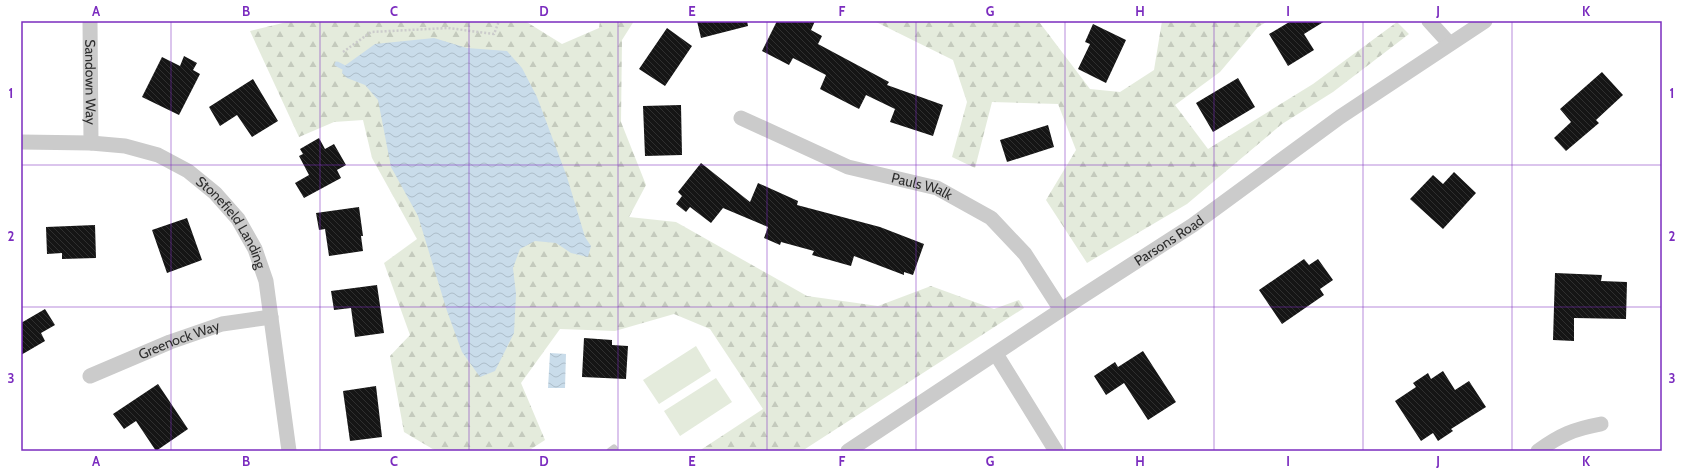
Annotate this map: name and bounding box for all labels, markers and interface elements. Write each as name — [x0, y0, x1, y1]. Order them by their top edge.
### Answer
text: A — [92, 3, 101, 19]
text: B — [242, 3, 250, 19]
text: C — [390, 3, 398, 19]
text: D — [539, 3, 549, 19]
text: E — [688, 3, 696, 19]
text: F — [839, 3, 846, 19]
text: G — [986, 3, 995, 19]
text: H — [1135, 3, 1145, 19]
text: I — [1286, 3, 1290, 19]
text: J — [1435, 3, 1440, 19]
text: K — [1582, 3, 1591, 19]
street label: Sandown Way — [81, 39, 100, 125]
text: 1 — [9, 85, 13, 101]
text: 1 — [1670, 85, 1674, 101]
street label: Pauls Walk — [889, 169, 956, 204]
street label: Stonefield Landing — [192, 172, 270, 272]
street label: Parsons Road — [1131, 211, 1208, 270]
text: 2 — [8, 228, 15, 244]
text: 2 — [1669, 228, 1676, 244]
street label: Greenock Way — [136, 317, 222, 363]
text: 3 — [7, 370, 15, 386]
text: 3 — [1668, 370, 1676, 386]
text: A — [92, 453, 101, 469]
text: B — [242, 453, 250, 469]
text: C — [390, 453, 398, 469]
text: D — [539, 453, 549, 469]
text: E — [688, 453, 696, 469]
text: F — [839, 453, 846, 469]
text: G — [986, 453, 995, 469]
text: H — [1135, 453, 1145, 469]
text: I — [1286, 453, 1290, 469]
text: J — [1435, 453, 1440, 469]
text: K — [1582, 453, 1591, 469]

